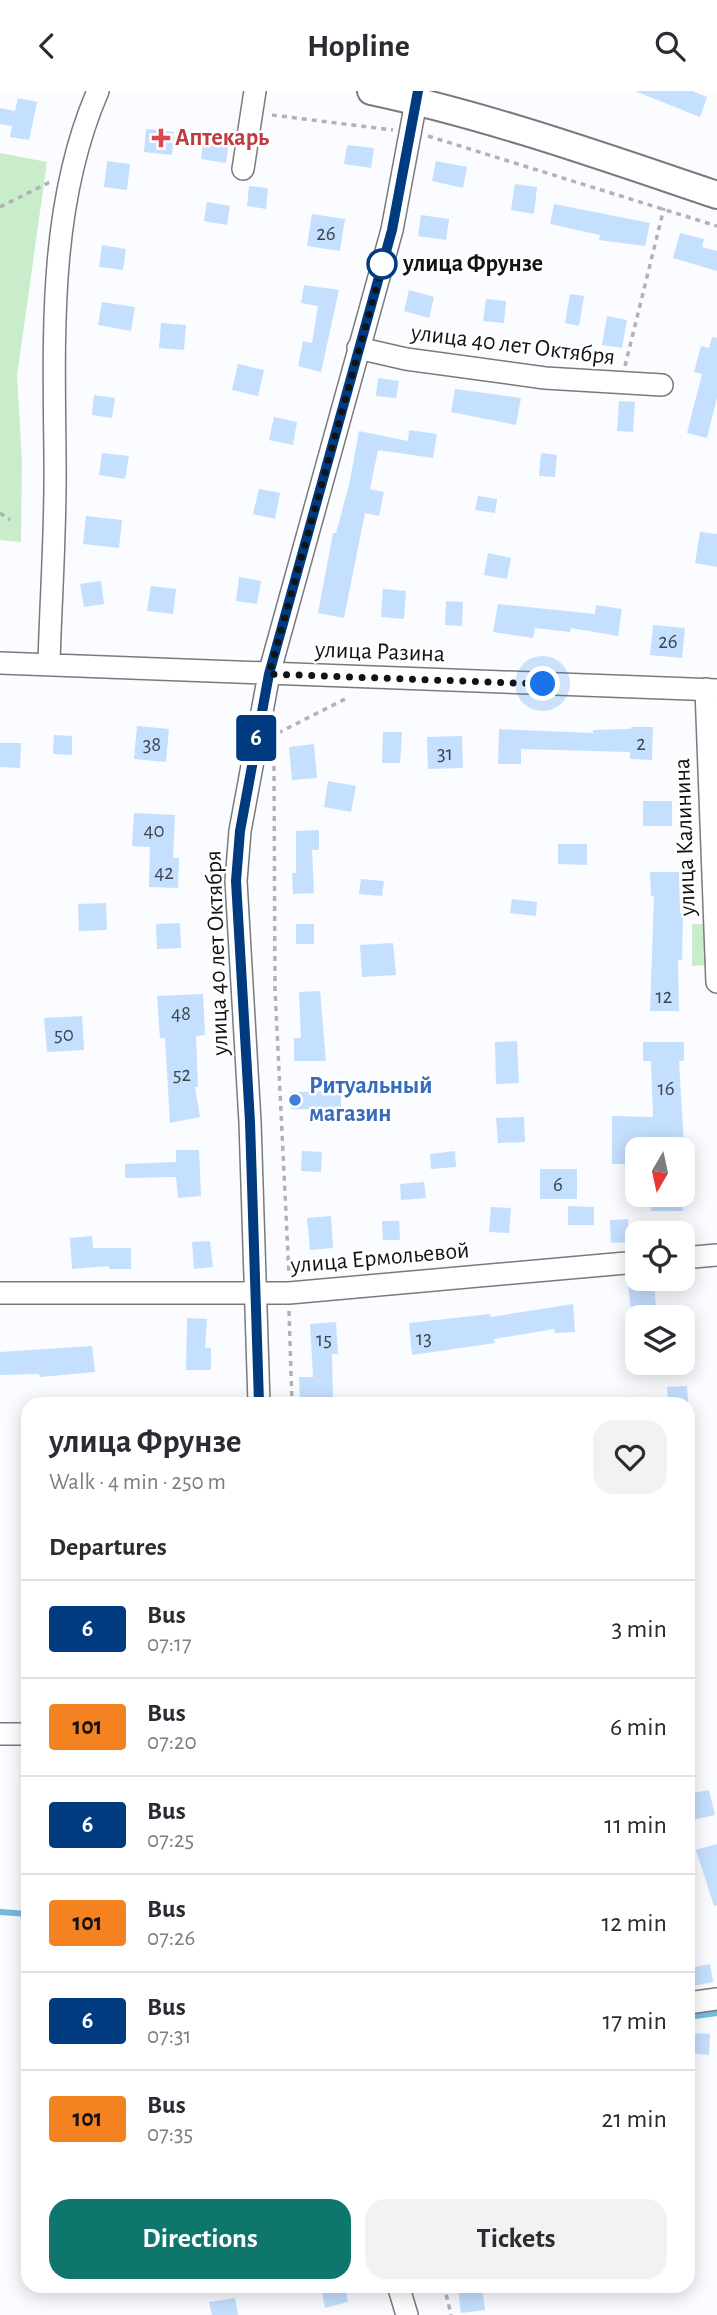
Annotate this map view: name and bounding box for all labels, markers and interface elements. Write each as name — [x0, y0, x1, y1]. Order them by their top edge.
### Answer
icon: back — [28, 27, 66, 65]
icon: search — [651, 27, 689, 65]
text: Hopline — [307, 30, 410, 62]
place label: Аптекарь — [175, 126, 269, 150]
marker: Аптекарь — [153, 130, 169, 146]
house number: 26 — [316, 223, 336, 244]
marker: улица Фрунзе — [367, 249, 397, 279]
place label: улица Фрунзе — [402, 252, 543, 276]
street label: улица 40 лет Октября — [409, 320, 616, 369]
house number: 26 — [658, 631, 678, 652]
street label: улица Разина — [314, 638, 445, 666]
your location — [525, 666, 560, 701]
line badge: 6 — [233, 715, 279, 761]
text: 6 — [250, 726, 262, 750]
house number: 2 — [636, 733, 646, 754]
house number: 38 — [143, 734, 161, 755]
house number: 31 — [437, 743, 453, 764]
street label: улица Калинина — [670, 758, 700, 917]
house number: 40 — [143, 820, 165, 841]
street label: улица 40 лет Октября — [201, 850, 233, 1057]
house number: 42 — [154, 862, 174, 883]
house number: 12 — [656, 986, 672, 1007]
house number: 48 — [171, 1003, 191, 1024]
house number: 50 — [54, 1024, 74, 1045]
house number: 52 — [173, 1064, 191, 1085]
place label: Ритуальный магазин — [309, 1074, 432, 1126]
house number: 16 — [657, 1078, 675, 1099]
marker: Ритуальный магазин — [287, 1092, 303, 1108]
north arrow — [625, 1137, 695, 1207]
map controls — [625, 1137, 695, 1375]
house number: 6 — [553, 1174, 563, 1195]
button: locate — [625, 1221, 695, 1291]
street label: улица Ермольевой — [289, 1238, 470, 1278]
button: layers — [625, 1305, 695, 1375]
house number: 13 — [416, 1328, 432, 1349]
house number: 15 — [316, 1329, 332, 1350]
button: heart — [593, 1420, 667, 1494]
text: улица Фрунзе — [49, 1426, 242, 1459]
text: Walk · 4 min · 250 m — [49, 1471, 226, 1494]
text: Departures — [49, 1534, 167, 1560]
text: Bus — [147, 1602, 186, 1628]
text: 3 min — [611, 1616, 667, 1642]
text: 6 — [82, 1617, 93, 1641]
text: 07:17 — [147, 1633, 192, 1656]
text: Bus — [147, 1700, 186, 1726]
text: 6 min — [610, 1714, 667, 1740]
text: 101 — [73, 1715, 102, 1739]
text: 07:20 — [147, 1731, 197, 1754]
text: Bus — [147, 1798, 186, 1824]
text: 11 min — [604, 1812, 667, 1838]
text: 6 — [82, 1813, 93, 1837]
text: 07:25 — [147, 1829, 194, 1852]
text: Bus — [147, 1896, 186, 1922]
text: 12 min — [601, 1910, 667, 1936]
text: 101 — [73, 1911, 102, 1935]
text: 07:26 — [147, 1927, 195, 1950]
text: Bus — [147, 1994, 186, 2020]
text: 17 min — [602, 2008, 667, 2034]
text: 6 — [82, 2009, 93, 2033]
text: 07:31 — [147, 2025, 191, 2048]
text: Bus — [147, 2092, 186, 2118]
text: 21 min — [601, 2106, 667, 2132]
text: 101 — [73, 2107, 102, 2131]
text: 07:35 — [147, 2123, 193, 2146]
button: Directions — [49, 2199, 351, 2279]
button: Tickets — [365, 2199, 667, 2279]

